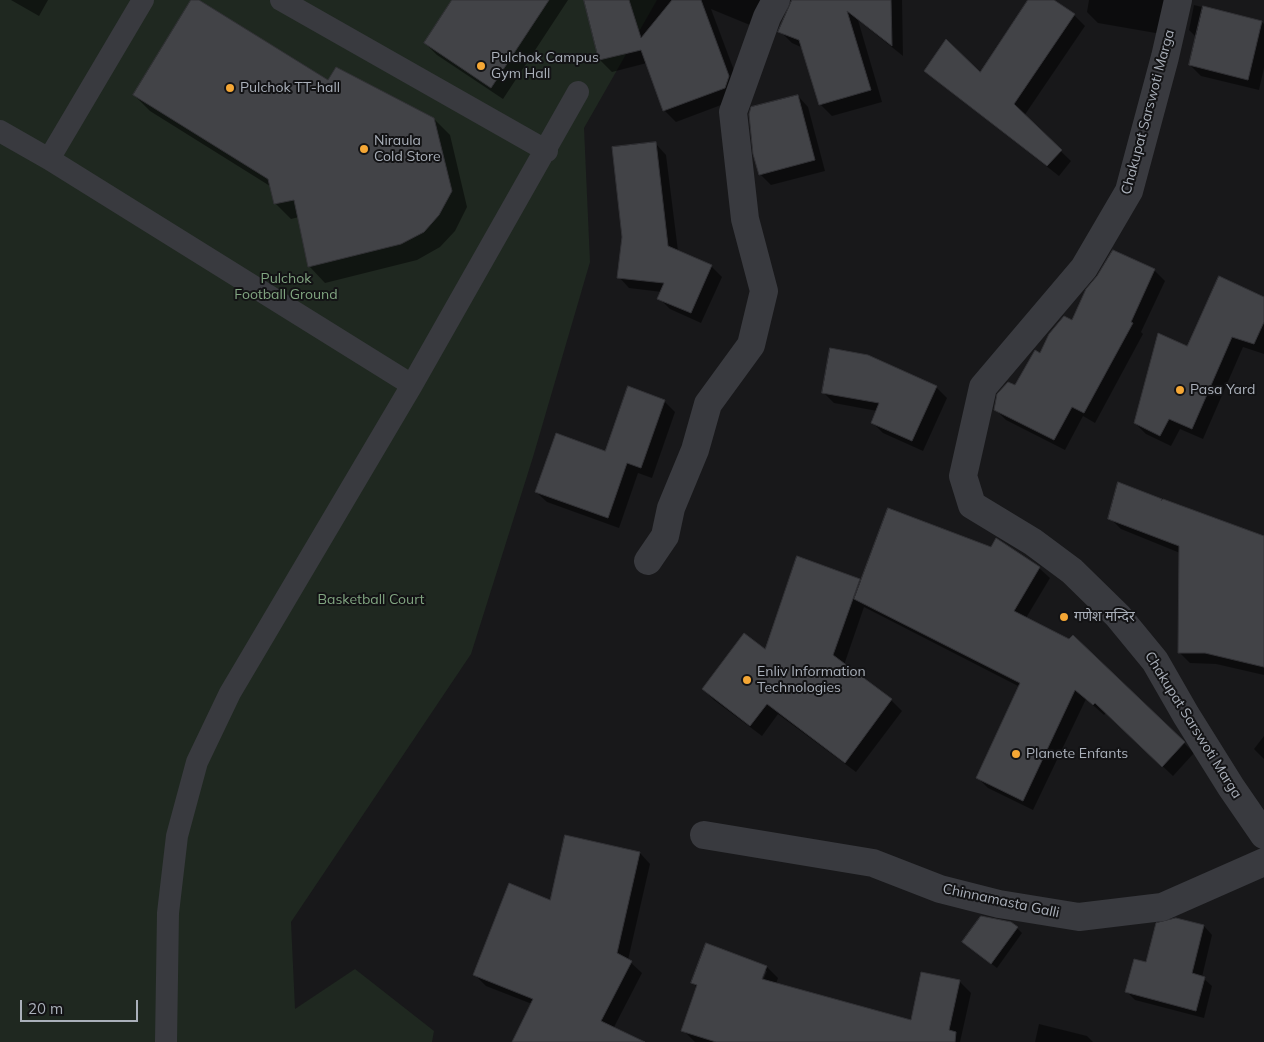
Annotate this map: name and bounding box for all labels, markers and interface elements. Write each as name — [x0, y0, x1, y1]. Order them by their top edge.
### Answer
street label: Chakupat Sarswoti Marga — [1118, 28, 1178, 196]
place label: Pulchok Campus Gym Hall — [491, 50, 599, 82]
marker: Pulchok Campus Gym Hall — [475, 60, 487, 72]
place label: Pulchok TT-hall — [240, 80, 340, 96]
marker: Pulchok TT-hall — [224, 82, 236, 94]
place label: Niraula Cold Store — [374, 133, 441, 166]
marker: Niraula Cold Store — [358, 143, 370, 155]
park label: Pulchok Football Ground — [234, 271, 338, 304]
place label: Pasa Yard — [1190, 382, 1255, 398]
marker: Pasa Yard — [1174, 384, 1186, 396]
park label: Basketball Court — [317, 592, 425, 608]
place label: गणेश मन्दिर — [1074, 609, 1135, 625]
marker: गणेश मन्दिर — [1058, 611, 1070, 623]
street label: Chakupat Sarswoti Marga — [1141, 649, 1245, 801]
place label: Enliv Information Technologies — [757, 664, 866, 696]
marker: Enliv Information Technologies — [741, 674, 753, 686]
place label: Planete Enfants — [1026, 746, 1128, 762]
marker: Planete Enfants — [1010, 748, 1022, 760]
street label: Chinnamasta Galli — [941, 880, 1061, 922]
scale bar — [22, 990, 140, 1022]
text: 20 m — [28, 999, 63, 1018]

